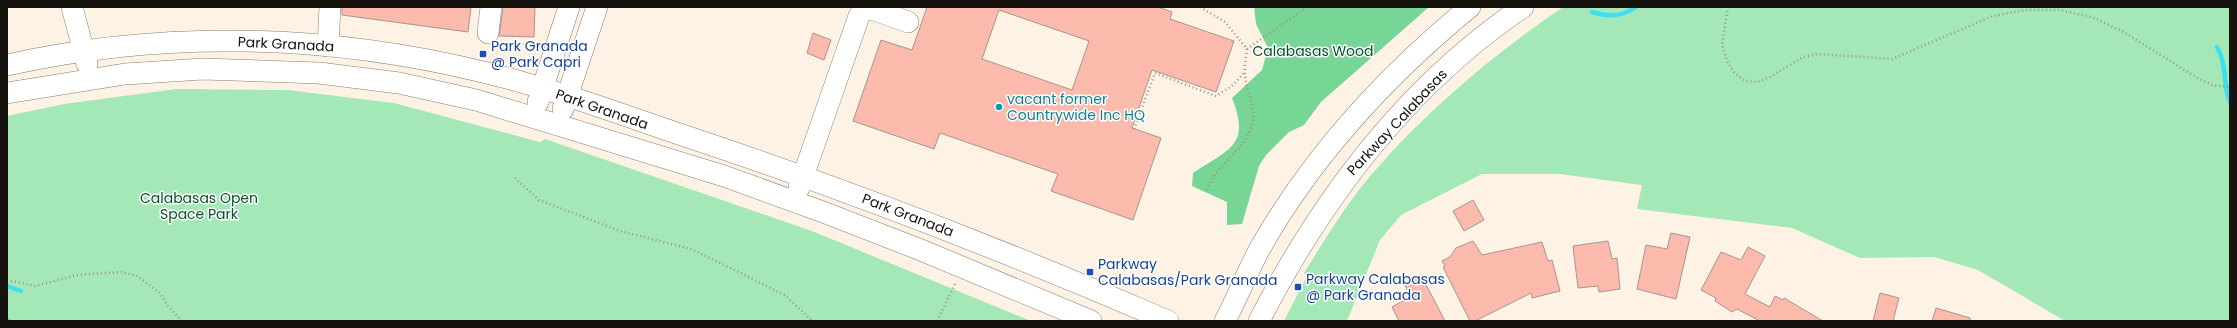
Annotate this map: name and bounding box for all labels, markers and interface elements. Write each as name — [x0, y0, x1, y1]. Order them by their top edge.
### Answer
street label: Park Granada — [237, 31, 335, 57]
place label: Park Granada @ Park Capri — [491, 36, 588, 72]
park label: Calabasas Wood — [1253, 41, 1373, 61]
marker: Park Granada @ Park Capri — [478, 49, 488, 59]
street label: Parkway Calabasas — [1342, 64, 1452, 180]
street label: Park Granada — [553, 84, 651, 134]
place label: vacant former Countrywide Inc HQ — [1007, 89, 1145, 125]
marker: vacant former Countrywide Inc HQ — [994, 102, 1004, 112]
park label: Calabasas Open Space Park — [140, 188, 258, 224]
street label: Park Granada — [859, 188, 957, 242]
place label: Parkway Calabasas/Park Granada — [1098, 254, 1278, 290]
marker: Parkway Calabasas/Park Granada — [1085, 267, 1095, 277]
place label: Parkway Calabasas @ Park Granada — [1306, 269, 1445, 305]
marker: Parkway Calabasas @ Park Granada — [1293, 282, 1303, 292]

